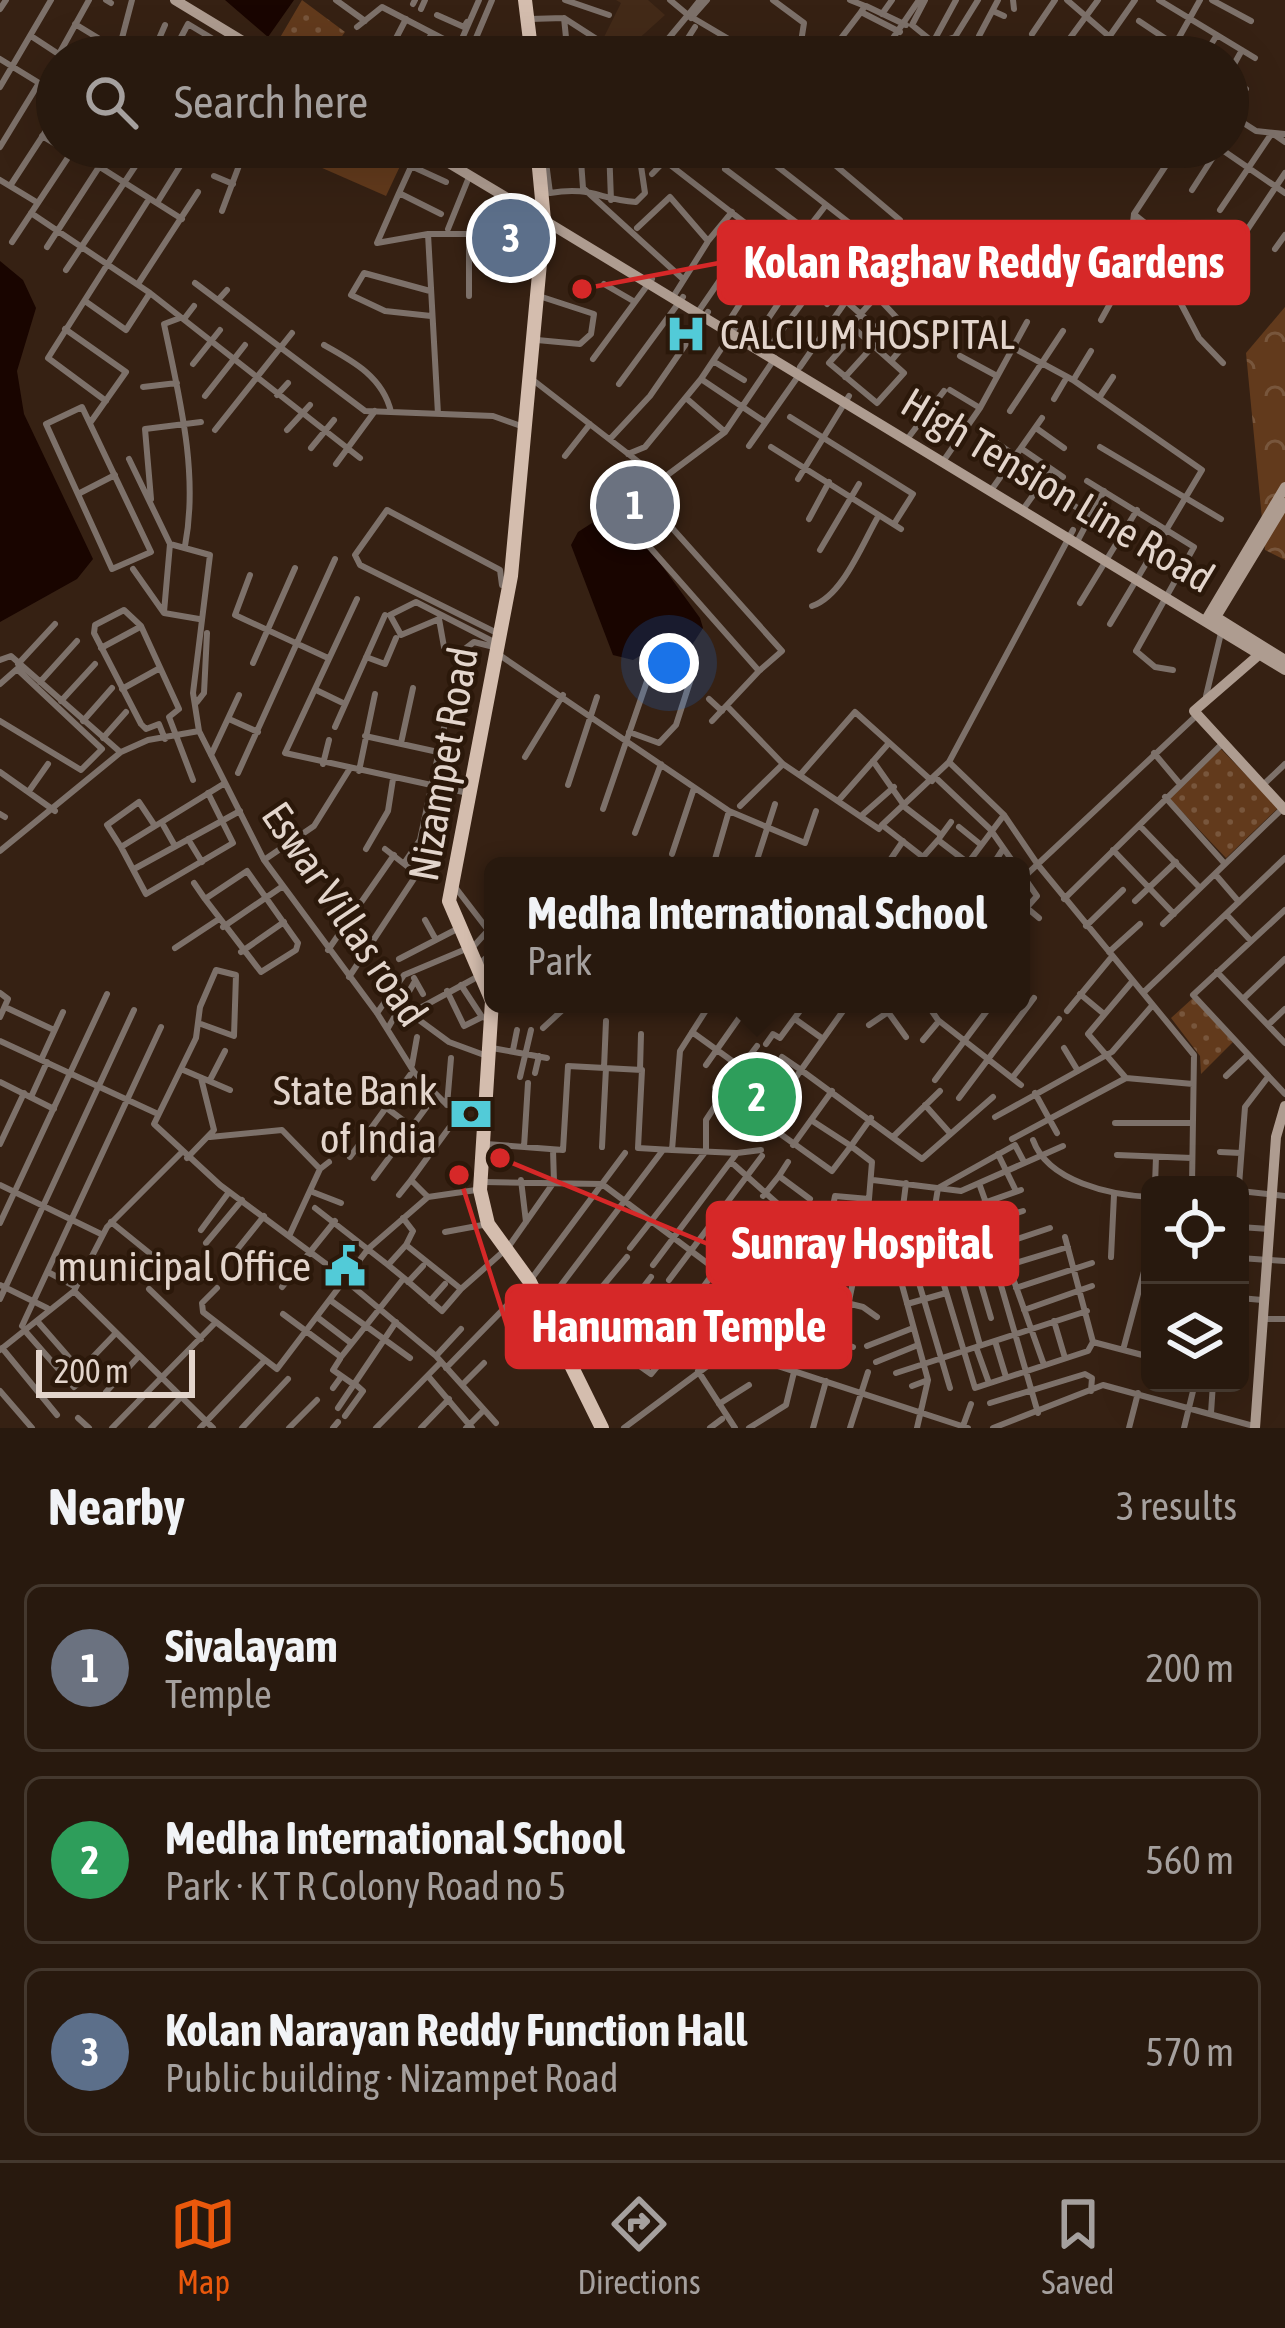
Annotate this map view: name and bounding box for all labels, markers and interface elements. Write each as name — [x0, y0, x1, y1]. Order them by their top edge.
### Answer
search box — [36, 36, 1249, 168]
icon: search — [78, 69, 144, 135]
text: Search here — [174, 76, 368, 128]
pin: 3 — [472, 193, 550, 283]
callout: Kolan Raghav Reddy Gardens — [719, 222, 1248, 303]
text: Kolan Raghav Reddy Gardens — [744, 236, 1225, 288]
place label: CALCIUM HOSPITAL — [720, 310, 1015, 358]
hospital icon: CALCIUM HOSPITAL — [663, 311, 709, 357]
street label: High Tension Line Road — [893, 378, 1223, 602]
pin: 1 — [596, 460, 674, 550]
your location — [639, 633, 699, 693]
street label: Nizampet Road — [399, 643, 487, 885]
street label: Eswar Villas road — [253, 793, 437, 1035]
popup — [484, 857, 1030, 1013]
text: Medha International School — [527, 887, 987, 939]
text: Park — [527, 939, 592, 983]
pin: 2 — [718, 1052, 796, 1142]
place label: State Bank of India — [273, 1066, 437, 1162]
bank icon: State Bank of India — [448, 1091, 494, 1137]
map controls — [1141, 1176, 1249, 1392]
button: locate — [1141, 1176, 1249, 1284]
callout: Sunray Hospital — [708, 1203, 1017, 1284]
text: Sunray Hospital — [731, 1217, 994, 1269]
place label: municipal Office — [57, 1242, 311, 1290]
public building icon: municipal Office — [322, 1243, 368, 1289]
button: layers — [1141, 1284, 1249, 1392]
callout: Hanuman Temple — [507, 1286, 850, 1367]
text: Hanuman Temple — [531, 1300, 827, 1352]
scale bar — [36, 1344, 195, 1397]
text: 200 m — [54, 1352, 129, 1390]
text: Nearby — [48, 1477, 185, 1536]
text: 3 results — [1116, 1484, 1237, 1528]
text: Sivalayam — [165, 1620, 338, 1672]
text: 1 — [81, 1646, 99, 1690]
text: 200 m — [1146, 1646, 1234, 1690]
text: Temple — [165, 1672, 272, 1716]
text: Medha International School — [165, 1812, 625, 1864]
text: 2 — [81, 1838, 99, 1882]
text: 560 m — [1146, 1838, 1234, 1882]
text: Park · K T R Colony Road no 5 — [165, 1864, 566, 1908]
text: Kolan Narayan Reddy Function Hall — [165, 2004, 747, 2056]
text: 3 — [81, 2030, 99, 2074]
text: 570 m — [1146, 2030, 1234, 2074]
text: Public building · Nizampet Road — [165, 2056, 618, 2100]
tab: Map — [170, 2191, 236, 2301]
tab: Directions — [577, 2191, 701, 2301]
tab: Saved — [1042, 2191, 1114, 2301]

